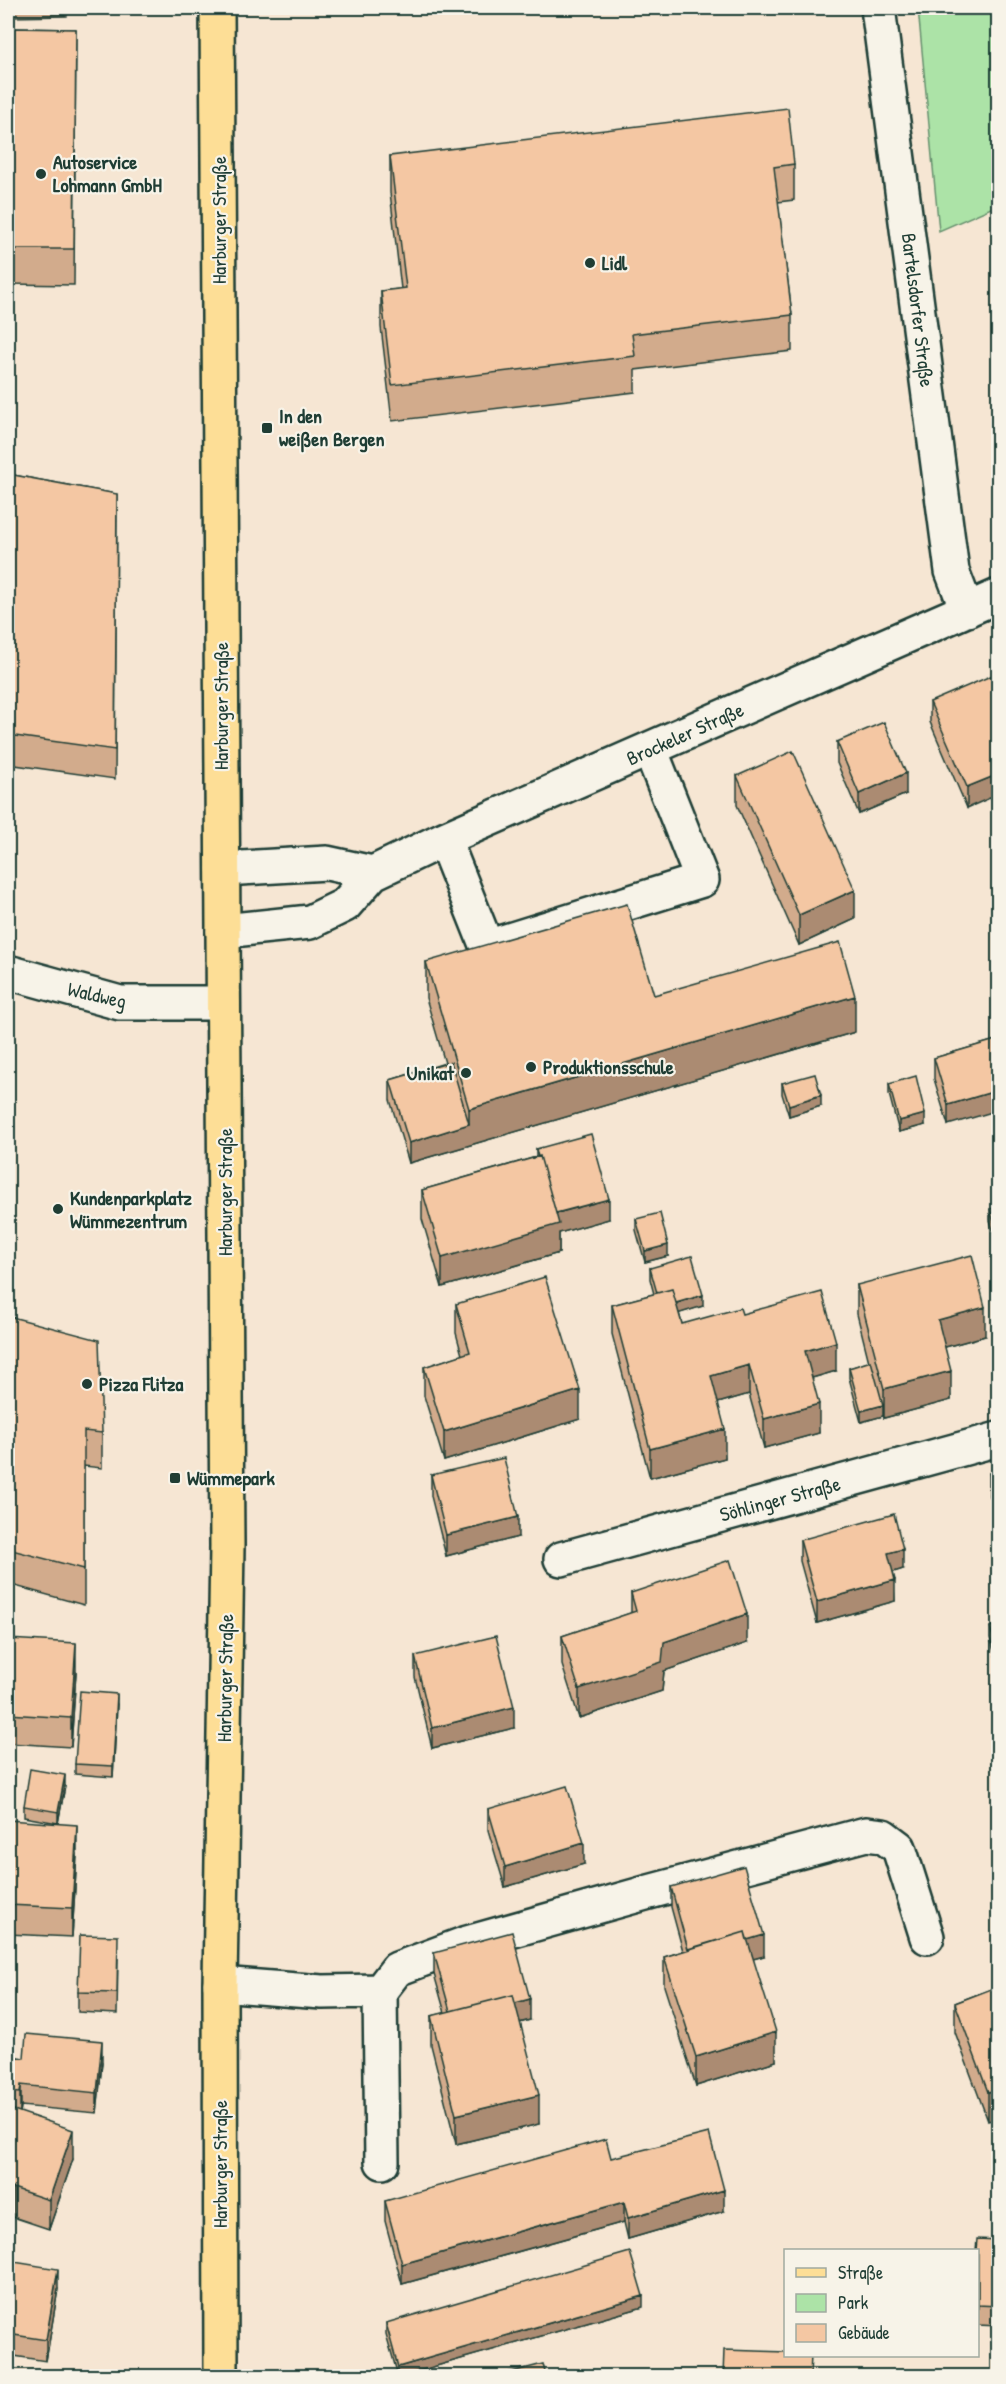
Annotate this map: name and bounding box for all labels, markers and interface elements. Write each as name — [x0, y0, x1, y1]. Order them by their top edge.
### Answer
place label: Autoservice Lohmann GmbH — [53, 148, 162, 198]
street label: Harburger Straße — [205, 156, 232, 284]
marker: Autoservice Lohmann GmbH — [34, 167, 48, 181]
street label: Bartelsdorfer Straße — [896, 232, 941, 388]
place label: Lidl — [602, 249, 628, 276]
marker: Lidl — [583, 256, 597, 270]
place label: In den weißen Bergen — [279, 402, 385, 453]
marker: In den weißen Bergen — [260, 421, 274, 435]
street label: Harburger Straße — [207, 642, 234, 770]
street label: Brockeler Straße — [622, 696, 748, 771]
street label: Waldweg — [65, 975, 129, 1014]
place label: Produktionsschule — [543, 1053, 674, 1080]
place label: Unikat — [406, 1059, 455, 1086]
marker: Produktionsschule — [524, 1060, 538, 1074]
marker: Unikat — [459, 1066, 473, 1080]
street label: Harburger Straße — [211, 1128, 238, 1256]
place label: Kundenparkplatz Wümmezentrum — [70, 1184, 192, 1234]
marker: Kundenparkplatz Wümmezentrum — [51, 1202, 65, 1216]
place label: Pizza Flitza — [99, 1370, 183, 1397]
marker: Pizza Flitza — [80, 1377, 94, 1391]
place label: Wümmepark — [187, 1464, 276, 1492]
street label: Söhlinger Straße — [717, 1469, 843, 1528]
marker: Wümmepark — [168, 1471, 182, 1485]
street label: Harburger Straße — [210, 1614, 239, 1742]
street label: Harburger Straße — [206, 2100, 233, 2228]
legend — [784, 2249, 979, 2357]
text: Straße — [838, 2260, 883, 2285]
text: Park — [838, 2290, 869, 2315]
text: Gebäude — [838, 2320, 890, 2345]

